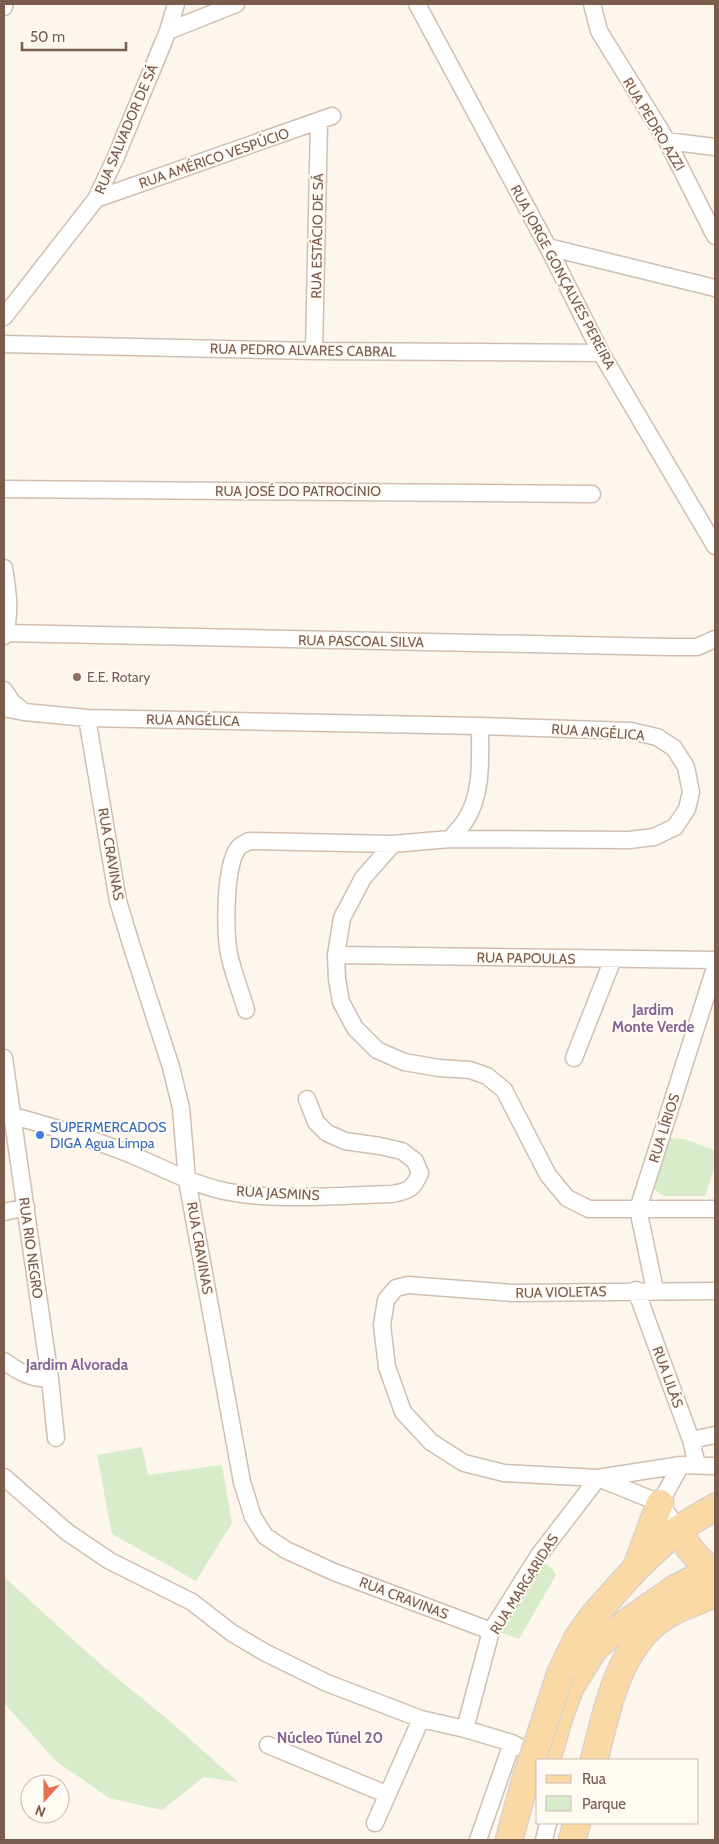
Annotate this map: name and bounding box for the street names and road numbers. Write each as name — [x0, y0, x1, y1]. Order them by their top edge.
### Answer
street label: RUA SALVADOR DE SÁ — [90, 61, 162, 197]
street label: RUA PEDRO AZZI — [619, 74, 689, 174]
street label: RUA AMÉRICO VESPÚCIO — [136, 124, 292, 192]
street label: RUA ESTÁCIO DE SÁ — [307, 173, 327, 299]
street label: RUA JORGE GONÇALVES PEREIRA — [507, 182, 620, 373]
street label: RUA PEDRO ALVARES CABRAL — [210, 339, 396, 361]
street label: RUA JOSÉ DO PATROCÍNIO — [215, 482, 381, 500]
street label: RUA PASCOAL SILVA — [298, 631, 425, 651]
street label: RUA ANGÉLICA — [146, 710, 240, 730]
street label: RUA ANGÉLICA — [551, 720, 646, 744]
street label: RUA CRAVINAS — [94, 806, 128, 902]
street label: RUA PAPOULAS — [476, 948, 576, 968]
street label: RUA LÍRIOS — [644, 1091, 684, 1165]
street label: RUA JASMINS — [236, 1182, 320, 1204]
street label: RUA RIO NEGRO — [15, 1196, 47, 1300]
street label: RUA CRAVINAS — [183, 1200, 217, 1296]
street label: RUA VIOLETAS — [515, 1282, 607, 1302]
street label: RUA LILÁS — [649, 1344, 687, 1410]
street label: RUA MARGARIDAS — [486, 1530, 562, 1638]
street label: RUA CRAVINAS — [357, 1573, 451, 1623]

